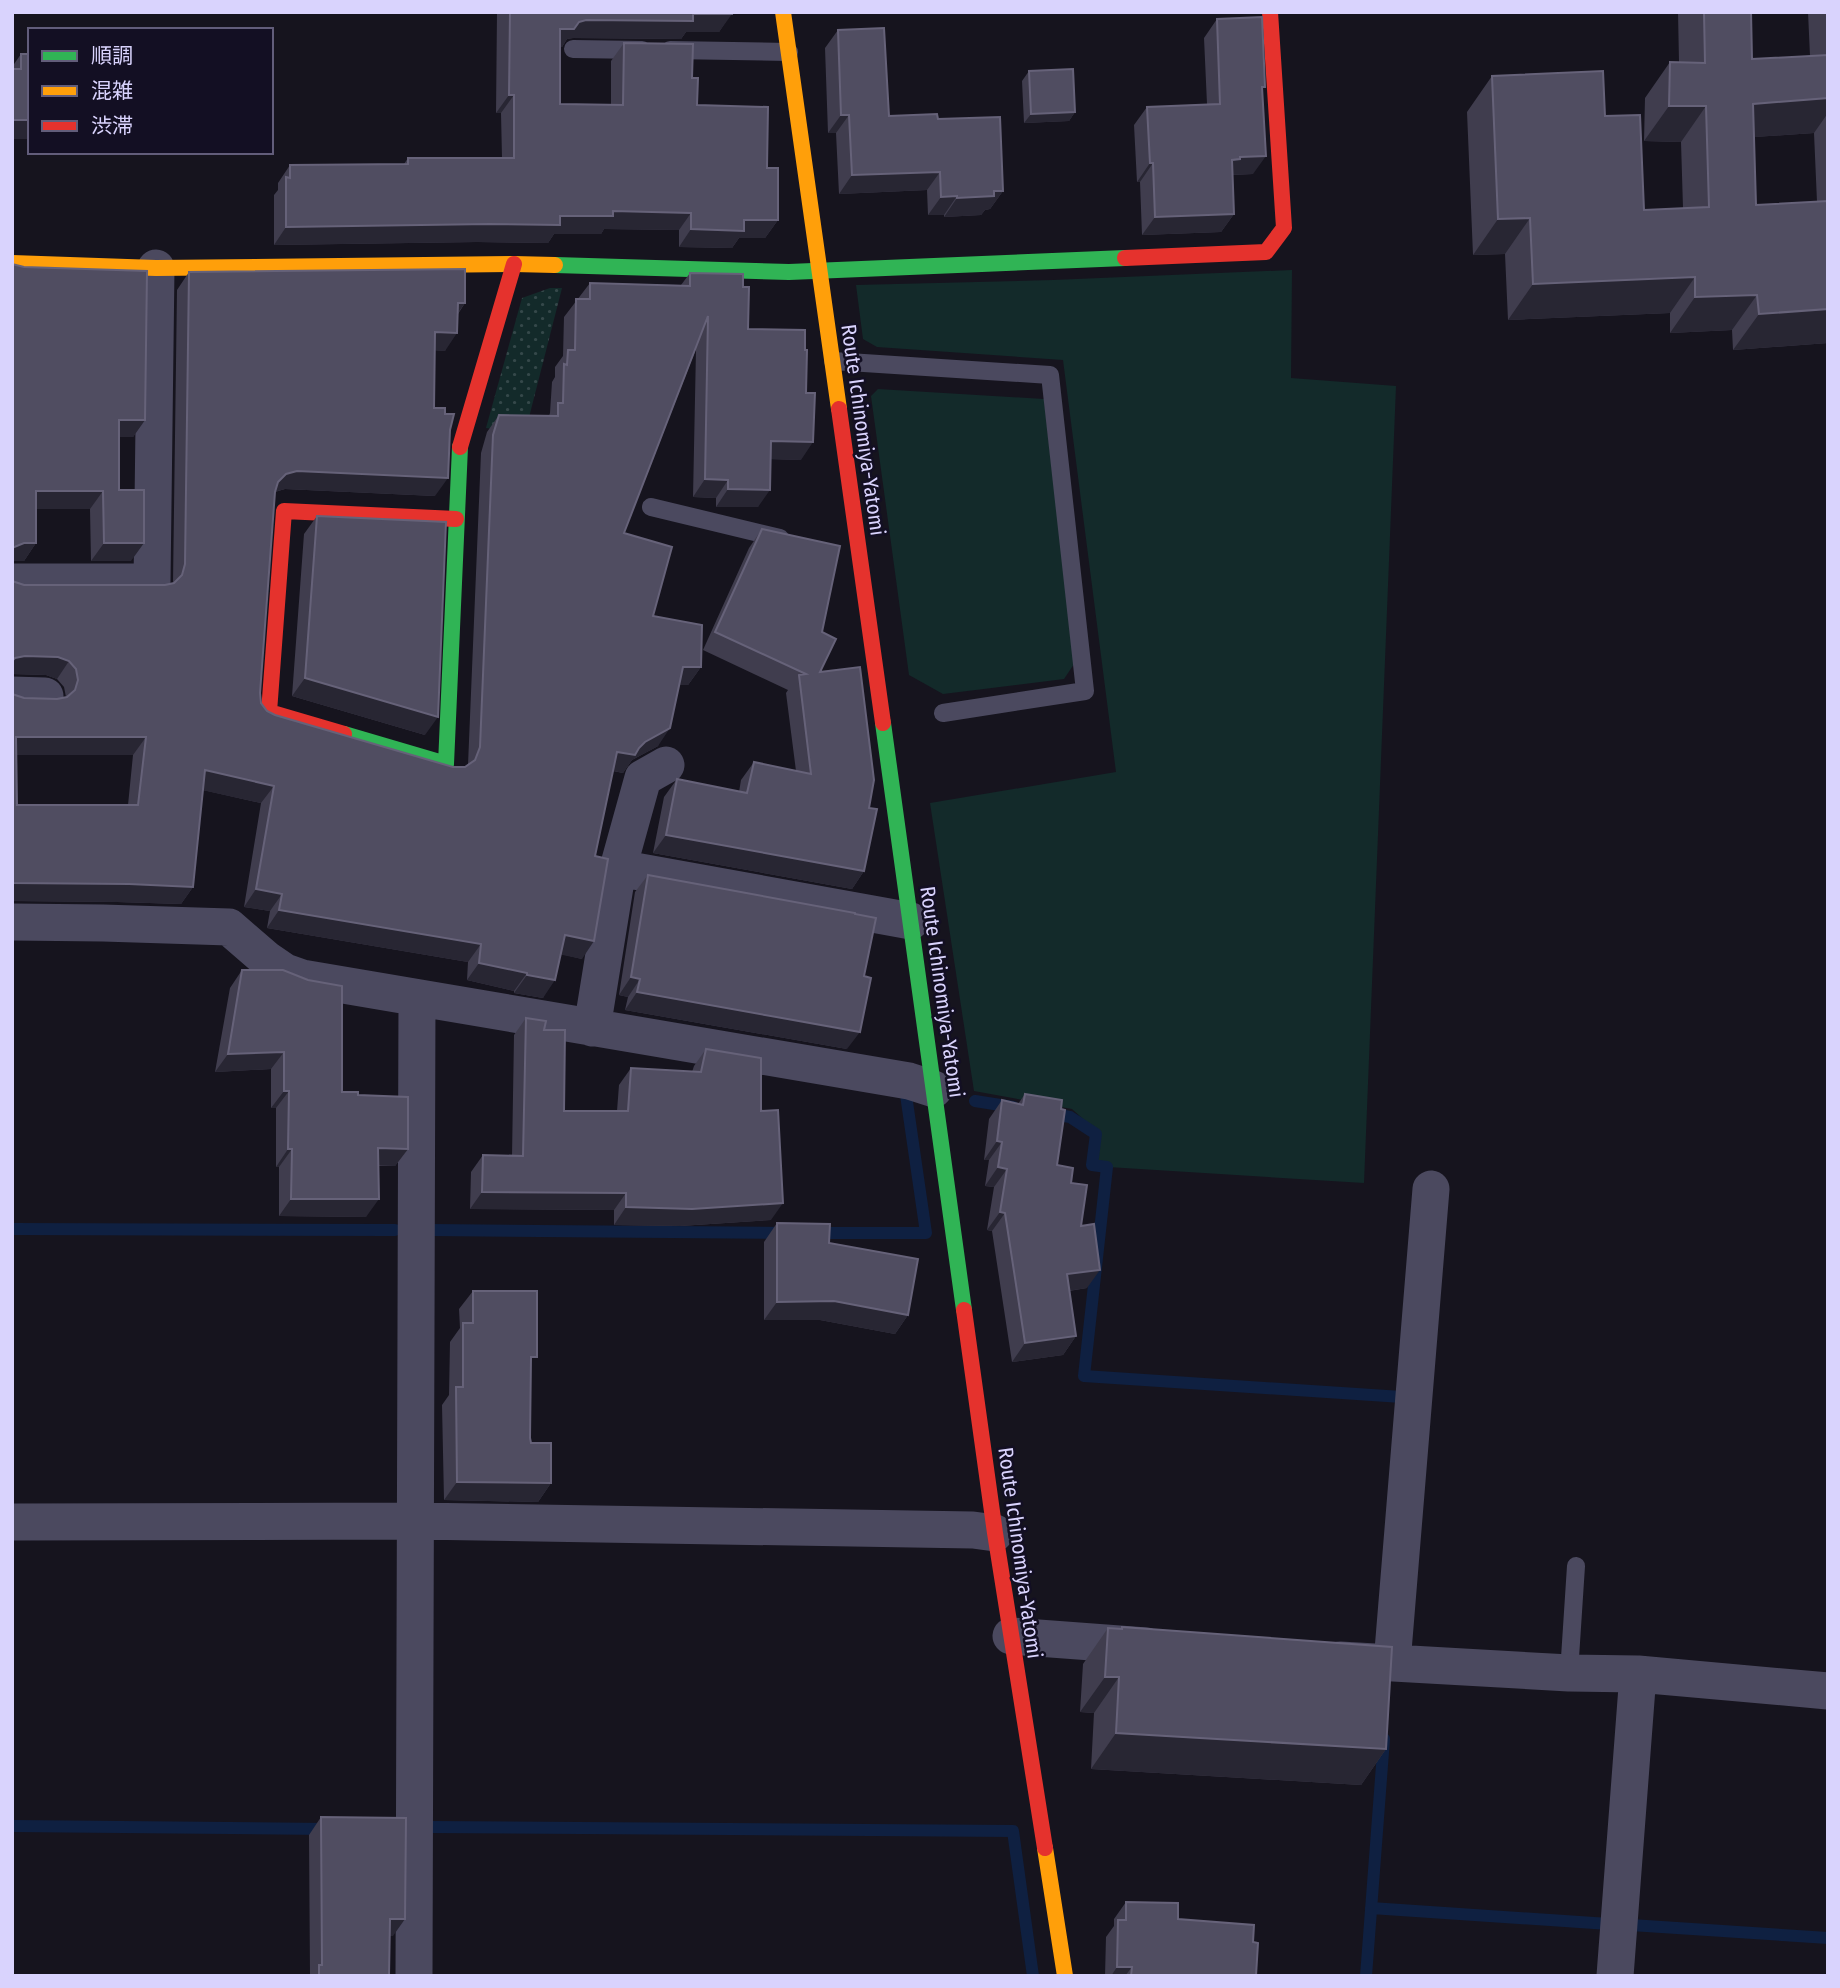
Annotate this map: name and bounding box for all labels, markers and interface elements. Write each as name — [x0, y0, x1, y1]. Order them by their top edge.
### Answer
legend — [28, 28, 273, 154]
text: 順調 — [91, 43, 133, 69]
text: 混雑 — [91, 78, 133, 104]
text: 渋滞 — [91, 113, 133, 139]
street label: Route Ichinomiya-Yatomi — [835, 323, 891, 537]
street label: Route Ichinomiya-Yatomi — [914, 885, 970, 1099]
street label: Route Ichinomiya-Yatomi — [992, 1446, 1048, 1660]

